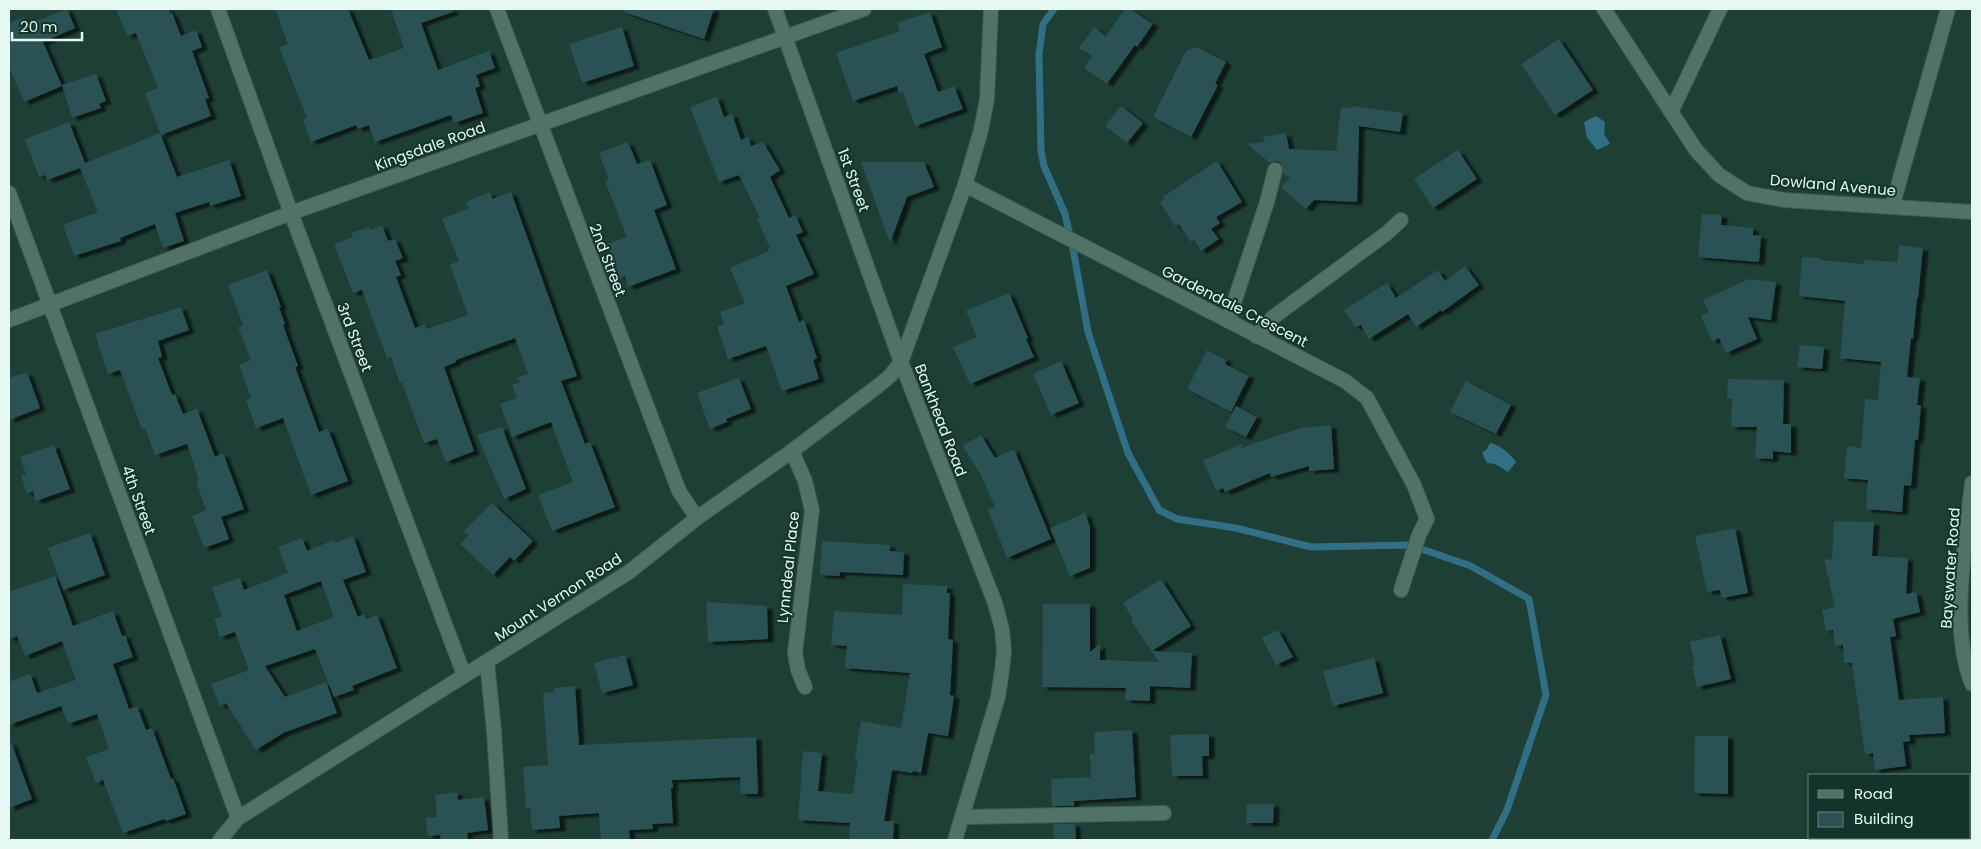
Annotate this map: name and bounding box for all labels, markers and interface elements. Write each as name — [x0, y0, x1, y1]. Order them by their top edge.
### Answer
scale bar — [12, 10, 82, 42]
text: 20 m — [20, 16, 58, 37]
street label: Kingsdale Road — [372, 116, 488, 176]
street label: 1st Street — [833, 145, 875, 215]
street label: Dowland Avenue — [1769, 169, 1897, 201]
street label: 2nd Street — [585, 221, 631, 299]
street label: Gardendale Crescent — [1158, 260, 1312, 352]
street label: 3rd Street — [332, 299, 378, 375]
street label: Bankhead Road — [910, 361, 972, 479]
street label: 4th Street — [117, 462, 161, 538]
street label: Bayswater Road — [1935, 507, 1965, 629]
street label: Lynndeal Place — [772, 510, 804, 624]
street label: Mount Vernon Road — [490, 548, 626, 646]
legend — [1808, 774, 1971, 839]
text: Road — [1854, 783, 1893, 804]
text: Building — [1854, 808, 1914, 829]

